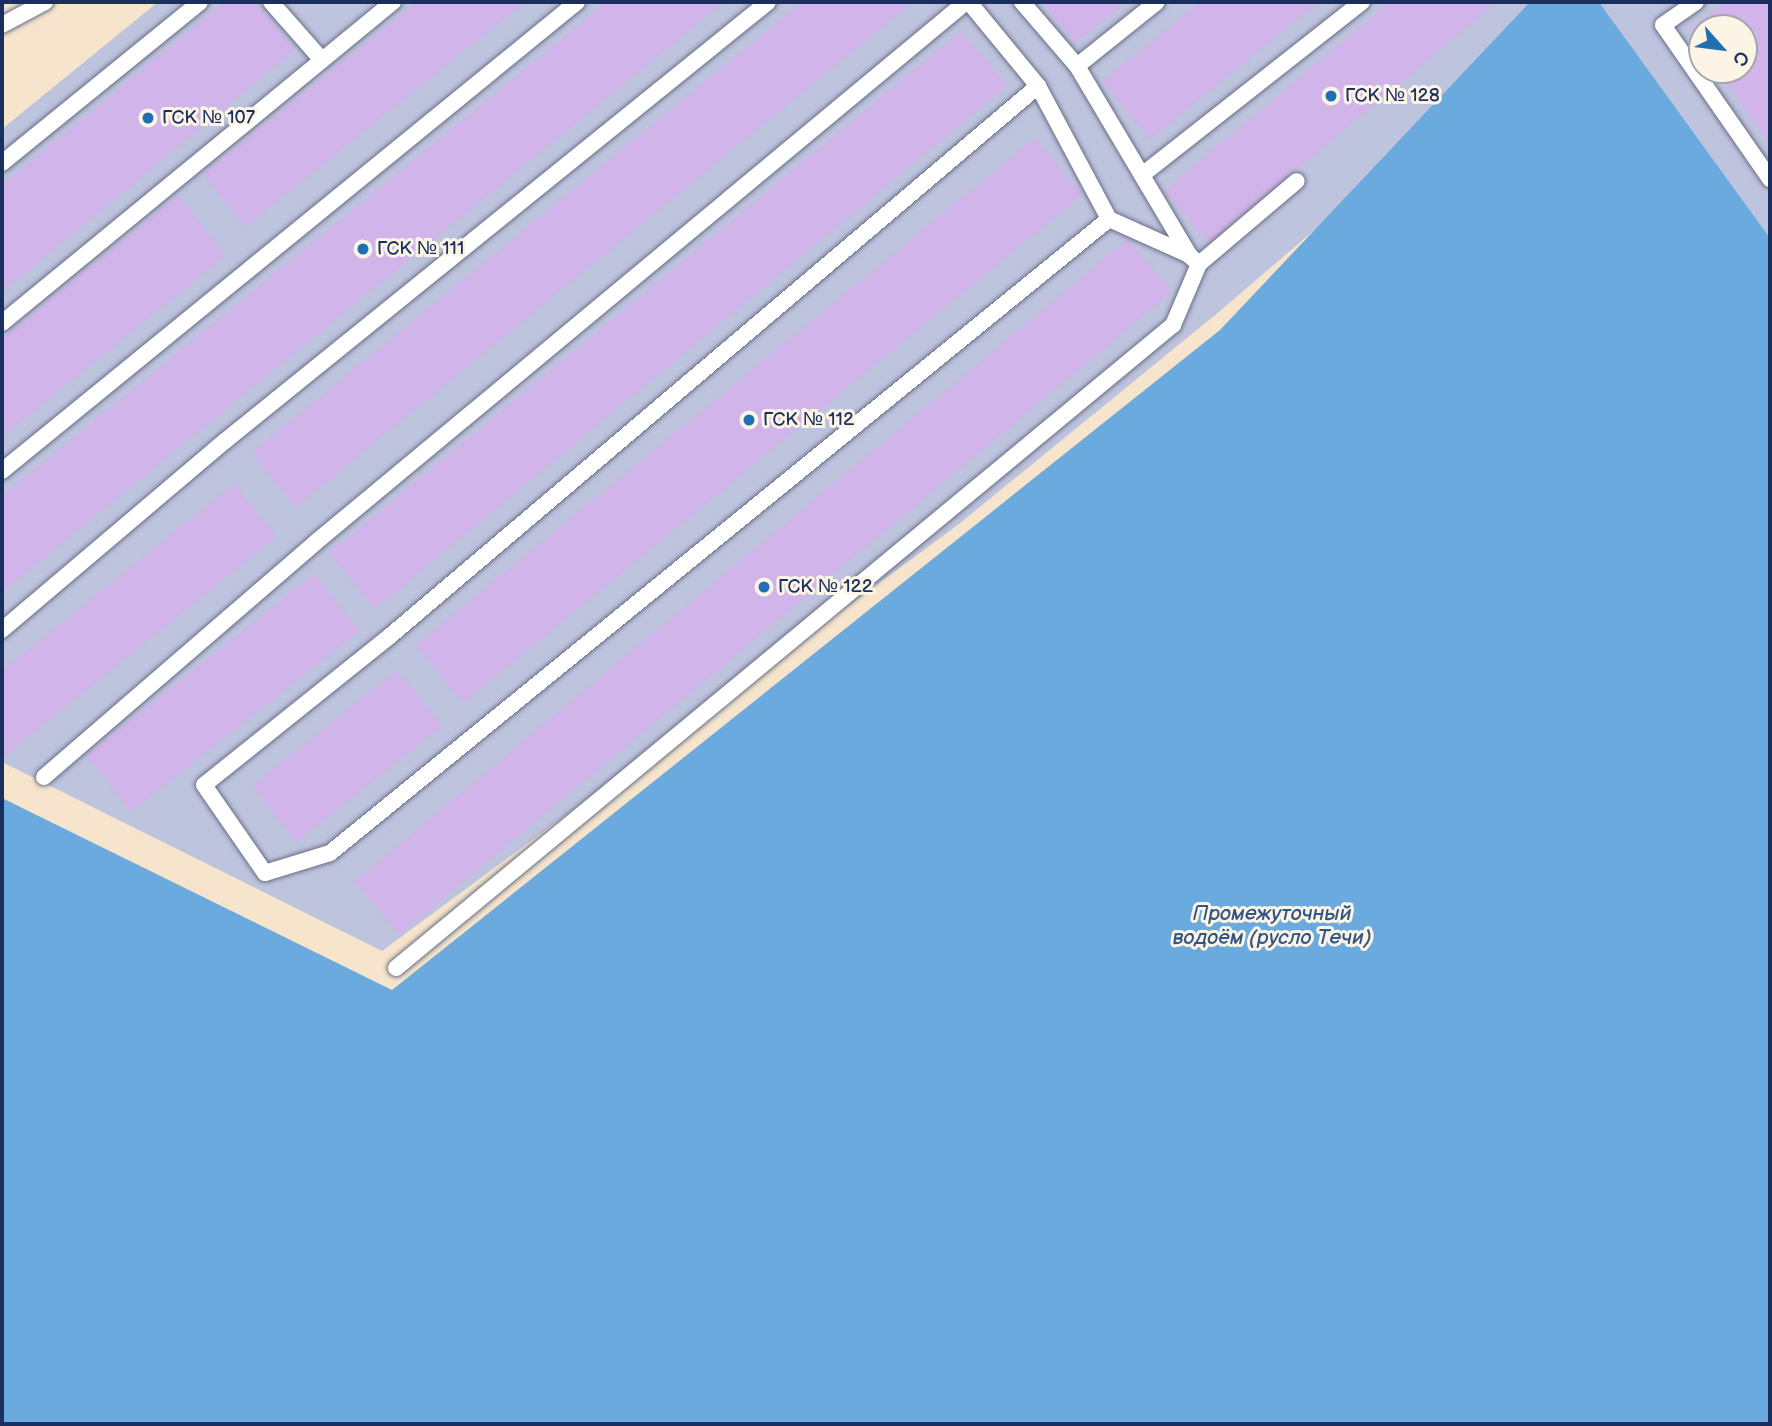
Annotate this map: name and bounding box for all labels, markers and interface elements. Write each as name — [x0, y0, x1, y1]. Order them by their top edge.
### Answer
north arrow — [1688, 14, 1758, 84]
text: С — [1727, 47, 1753, 69]
place label: ГСК № 128 — [1345, 85, 1440, 107]
marker: ГСК № 128 — [1323, 88, 1339, 104]
place label: ГСК № 107 — [162, 107, 255, 129]
marker: ГСК № 107 — [140, 110, 156, 126]
place label: ГСК № 111 — [377, 238, 464, 260]
marker: ГСК № 111 — [355, 241, 371, 257]
place label: ГСК № 112 — [763, 409, 854, 431]
marker: ГСК № 112 — [741, 412, 757, 428]
place label: ГСК № 122 — [778, 576, 873, 598]
marker: ГСК № 122 — [756, 579, 772, 595]
water label: Промежуточный водоём (русло Течи) — [1172, 901, 1372, 951]

